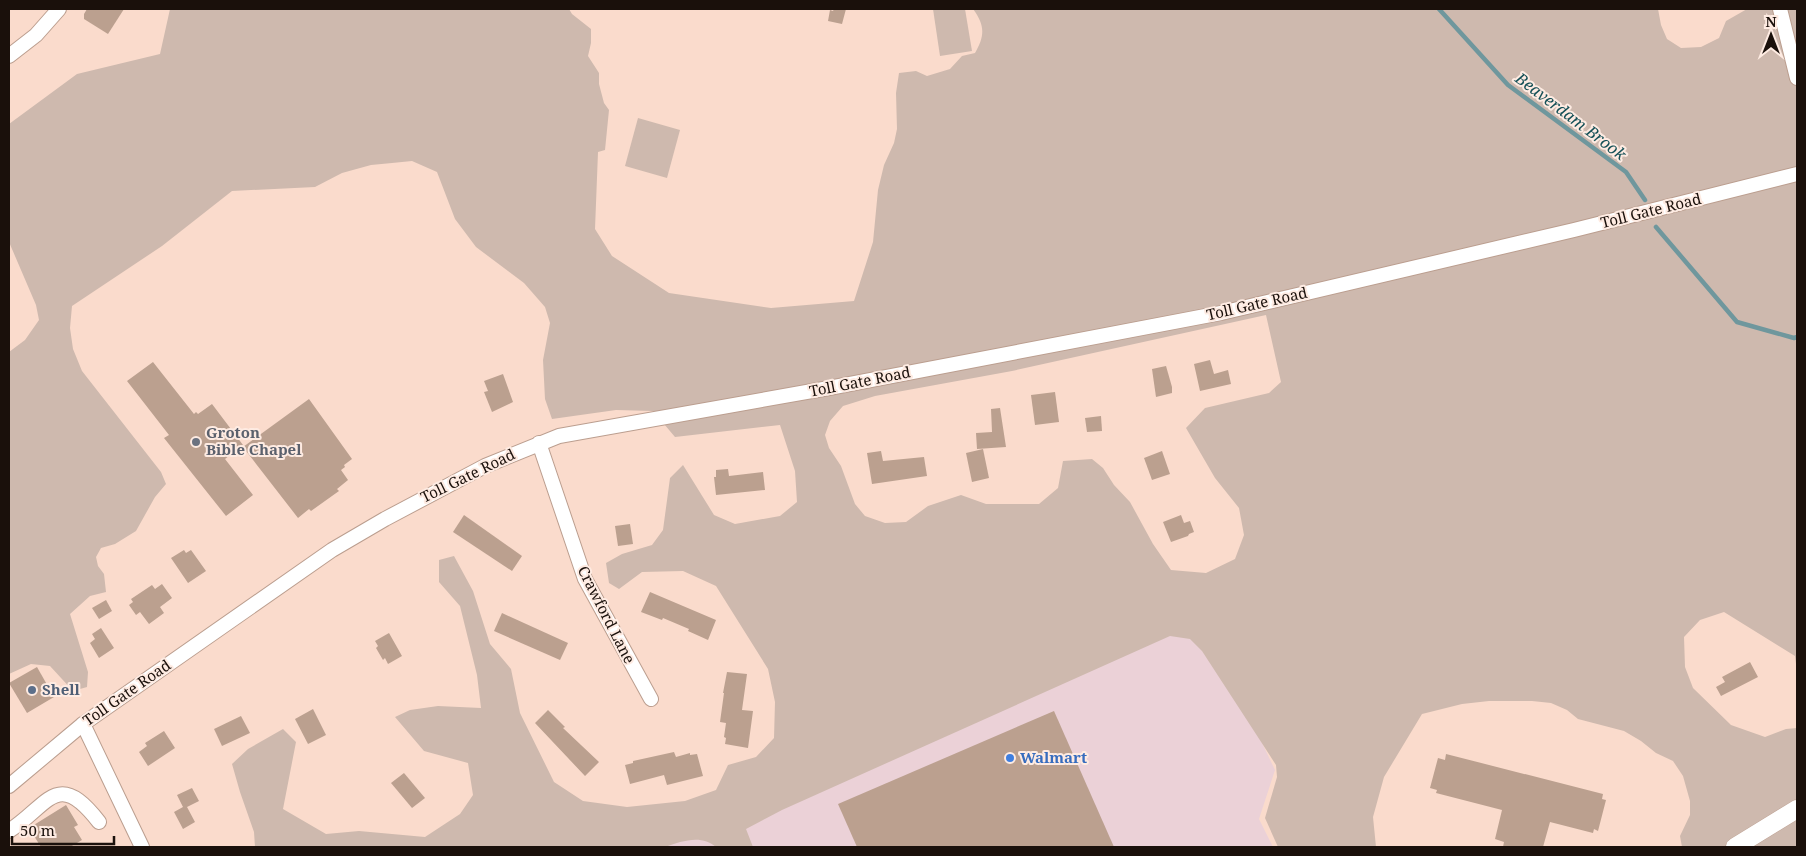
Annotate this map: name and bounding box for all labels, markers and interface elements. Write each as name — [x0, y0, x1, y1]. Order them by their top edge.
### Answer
north arrow — [1746, 10, 1796, 60]
text: N — [1765, 12, 1777, 31]
water label: Beaverdam Brook — [1510, 66, 1632, 165]
street label: Toll Gate Road — [1598, 188, 1703, 232]
street label: Toll Gate Road — [1204, 282, 1309, 324]
street label: Toll Gate Road — [807, 361, 912, 401]
place label: Groton Bible Chapel — [206, 422, 302, 459]
marker: Groton Bible Chapel — [190, 436, 202, 448]
street label: Toll Gate Road — [417, 444, 518, 507]
street label: Crawford Lane — [574, 562, 640, 667]
street label: Toll Gate Road — [79, 655, 174, 730]
place label: Shell — [42, 679, 81, 699]
marker: Shell — [26, 684, 38, 696]
place label: Walmart — [1020, 747, 1087, 767]
marker: Walmart — [1004, 752, 1016, 764]
scale bar — [12, 814, 115, 846]
text: 50 m — [20, 820, 55, 840]

